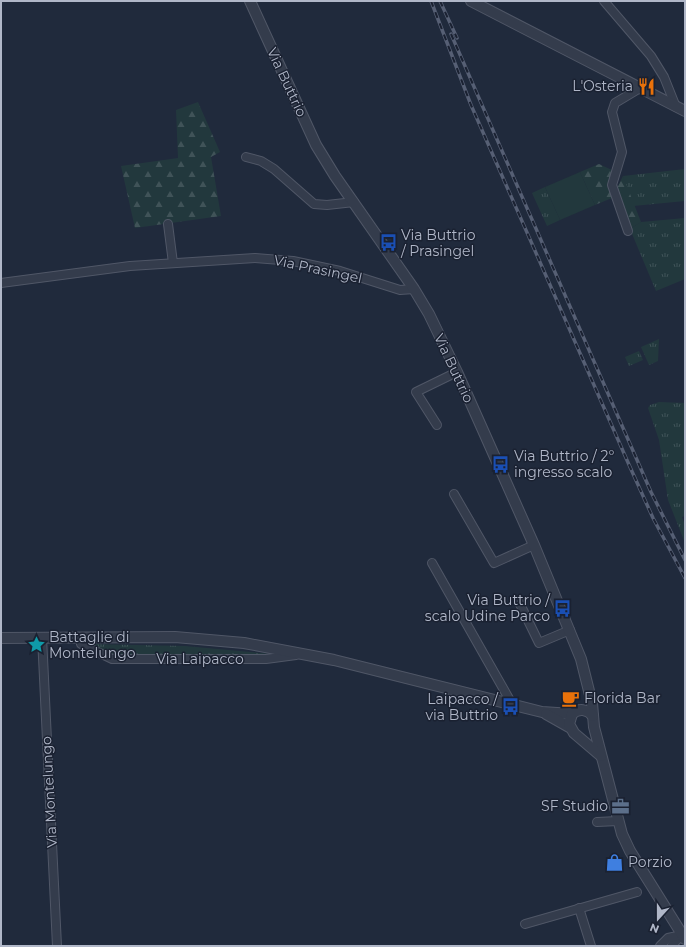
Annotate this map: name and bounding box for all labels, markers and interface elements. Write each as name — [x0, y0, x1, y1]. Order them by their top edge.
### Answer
street label: Via Buttrio — [263, 44, 311, 120]
restaurant icon: L'Osteria — [636, 76, 656, 96]
place label: L'Osteria — [572, 77, 633, 95]
place label: Via Buttrio / Prasingel — [400, 226, 476, 260]
bus stop icon: Via Buttrio / Prasingel — [378, 233, 398, 253]
street label: Via Prasingel — [272, 251, 364, 287]
street label: Via Buttrio — [430, 330, 478, 406]
place label: Via Buttrio / 2° ingresso scalo — [514, 447, 614, 481]
bus stop icon: Via Buttrio / 2° ingresso scalo — [491, 454, 511, 474]
place label: Via Buttrio / scalo Udine Parco — [425, 591, 551, 625]
bus stop icon: Via Buttrio / scalo Udine Parco — [553, 598, 573, 618]
place label: Battaglie di Montelungo — [49, 628, 136, 662]
place icon: Battaglie di Montelungo — [26, 635, 46, 655]
street label: Via Laipacco — [156, 650, 244, 668]
cafe icon: Florida Bar — [561, 688, 581, 708]
place label: Florida Bar — [584, 689, 661, 707]
place label: Laipacco / via Buttrio — [426, 690, 499, 724]
bus stop icon: Laipacco / via Buttrio — [501, 697, 521, 717]
street label: Via Montelungo — [37, 736, 61, 848]
office icon: SF Studio — [611, 796, 631, 816]
place label: SF Studio — [541, 797, 608, 815]
shop icon: Porzio — [605, 852, 625, 872]
place label: Porzio — [628, 853, 672, 871]
north arrow — [638, 899, 678, 939]
text: N — [648, 920, 661, 936]

